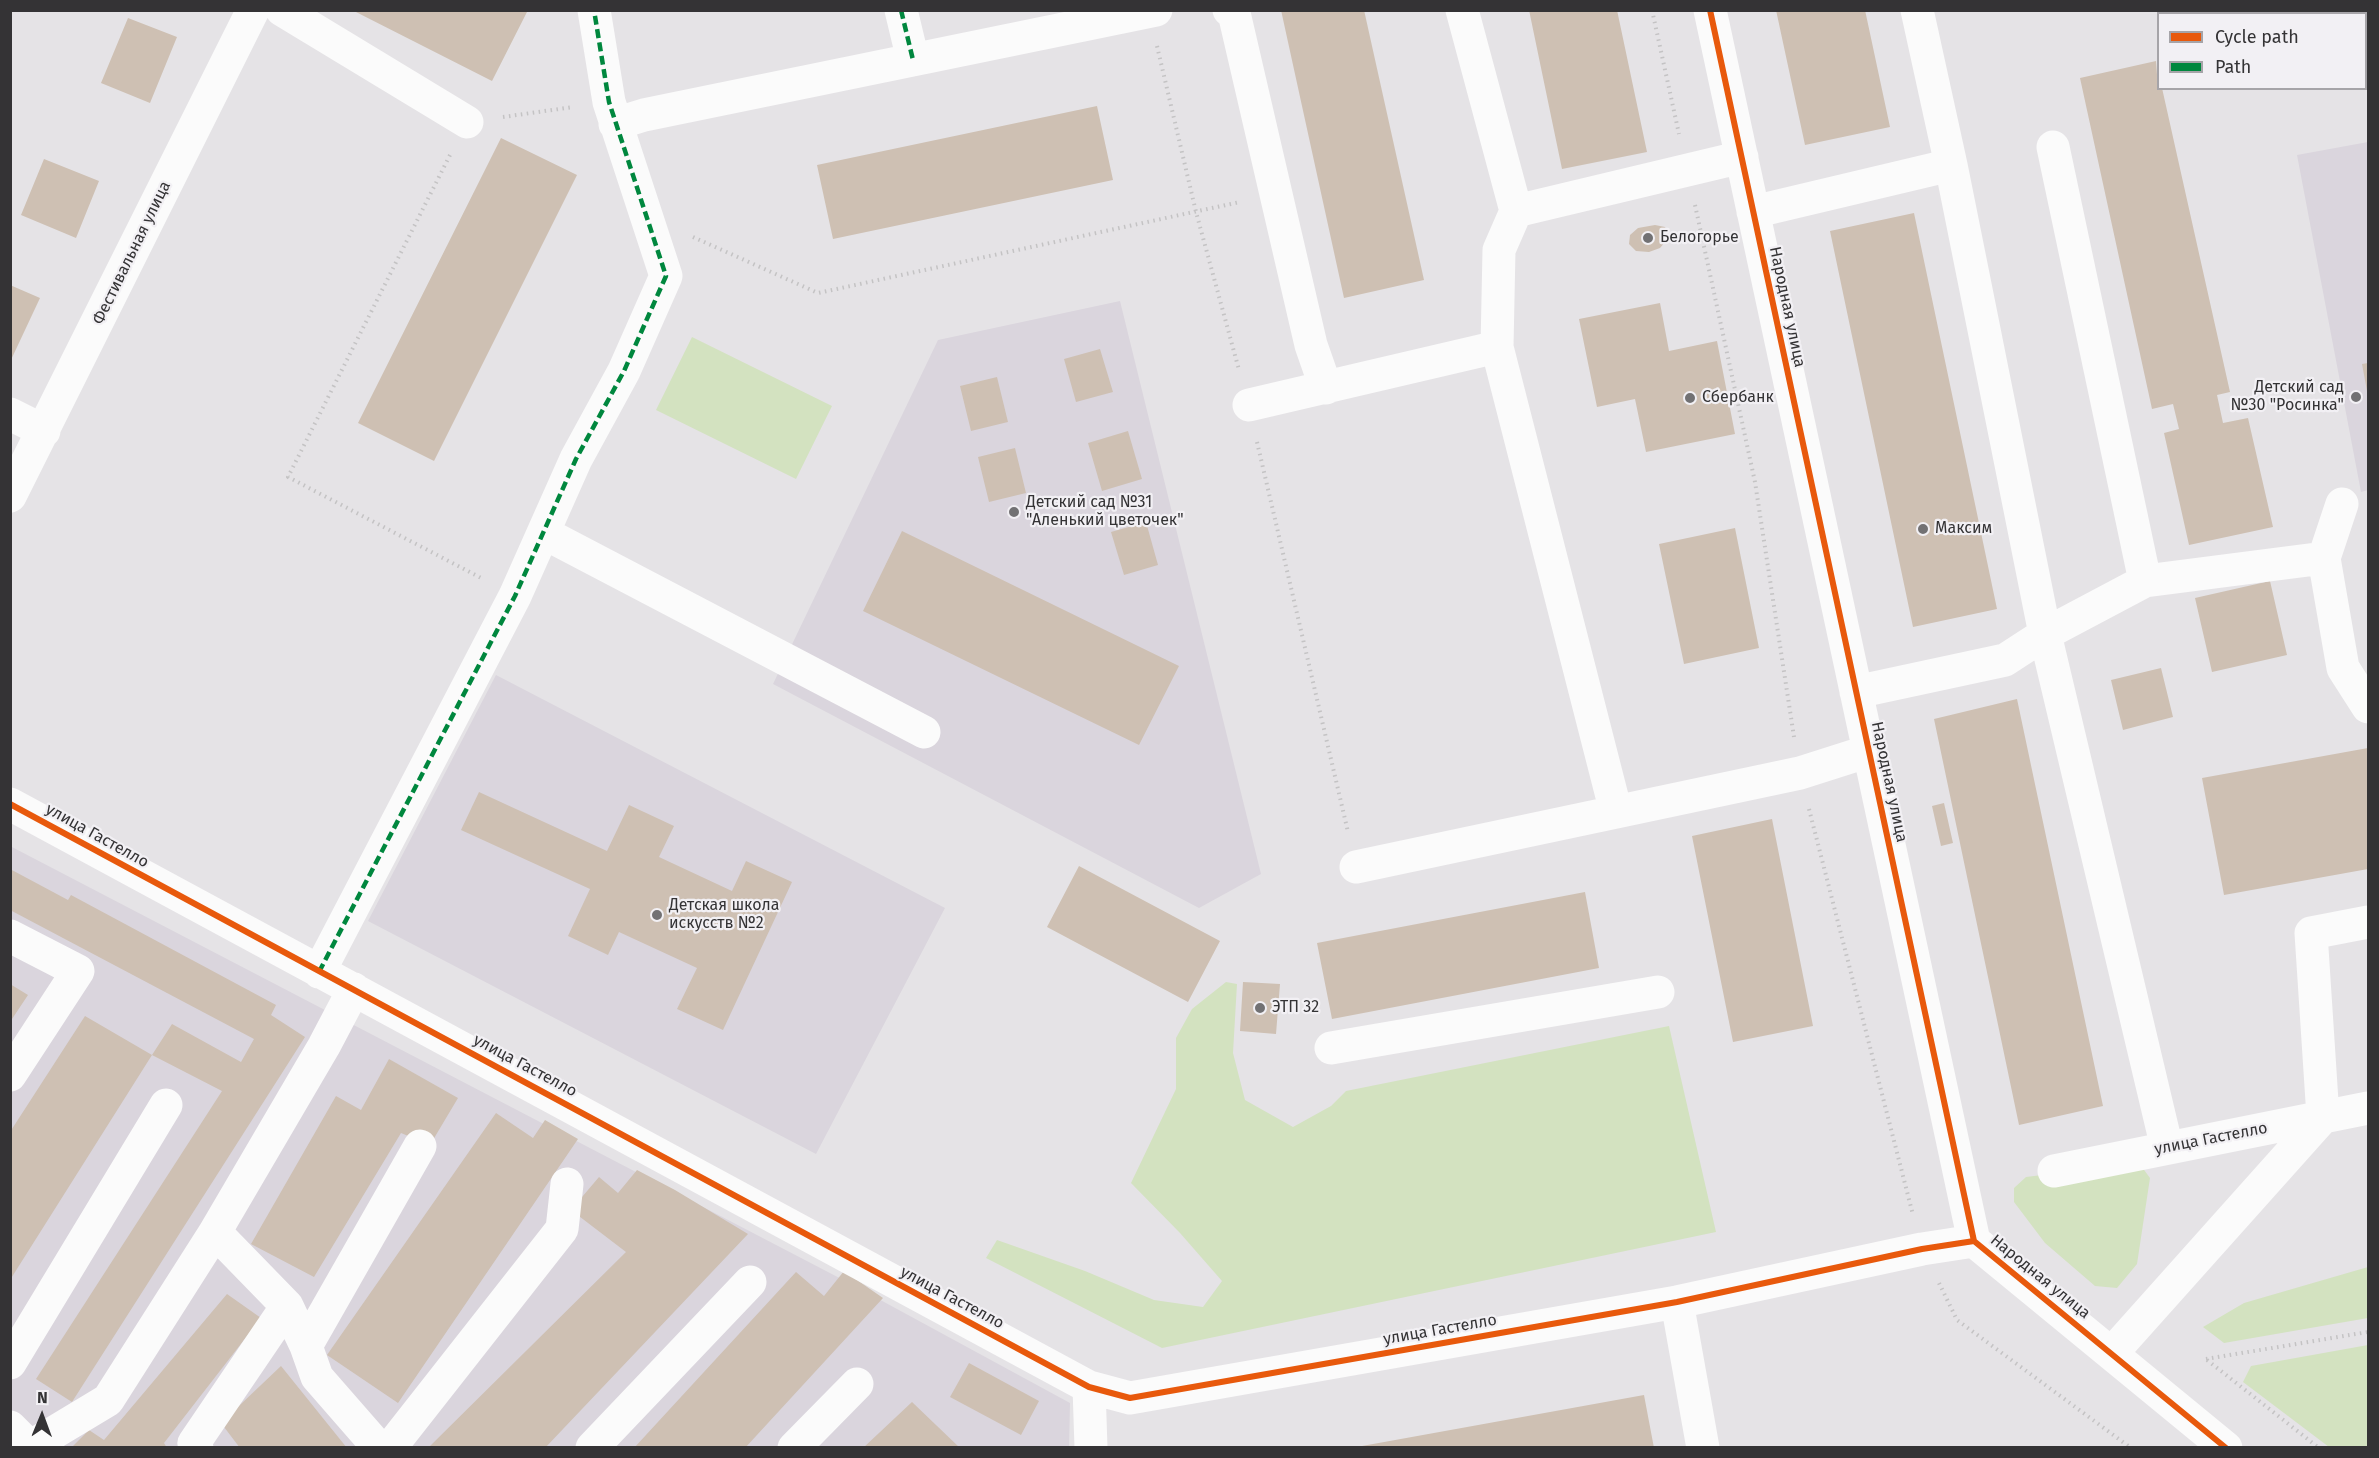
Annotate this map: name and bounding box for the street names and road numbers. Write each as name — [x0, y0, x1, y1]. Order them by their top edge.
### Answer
street label: Фестивальная улица — [89, 178, 175, 328]
street label: Народная улица — [1765, 245, 1809, 369]
street label: Народная улица — [1867, 720, 1911, 844]
street label: улица Гастелло — [42, 800, 152, 872]
street label: улица Гастелло — [470, 1031, 580, 1101]
street label: улица Гастелло — [2153, 1119, 2269, 1159]
street label: Народная улица — [1986, 1231, 2094, 1323]
street label: улица Гастелло — [897, 1263, 1007, 1333]
street label: улица Гастелло — [1382, 1311, 1498, 1349]

